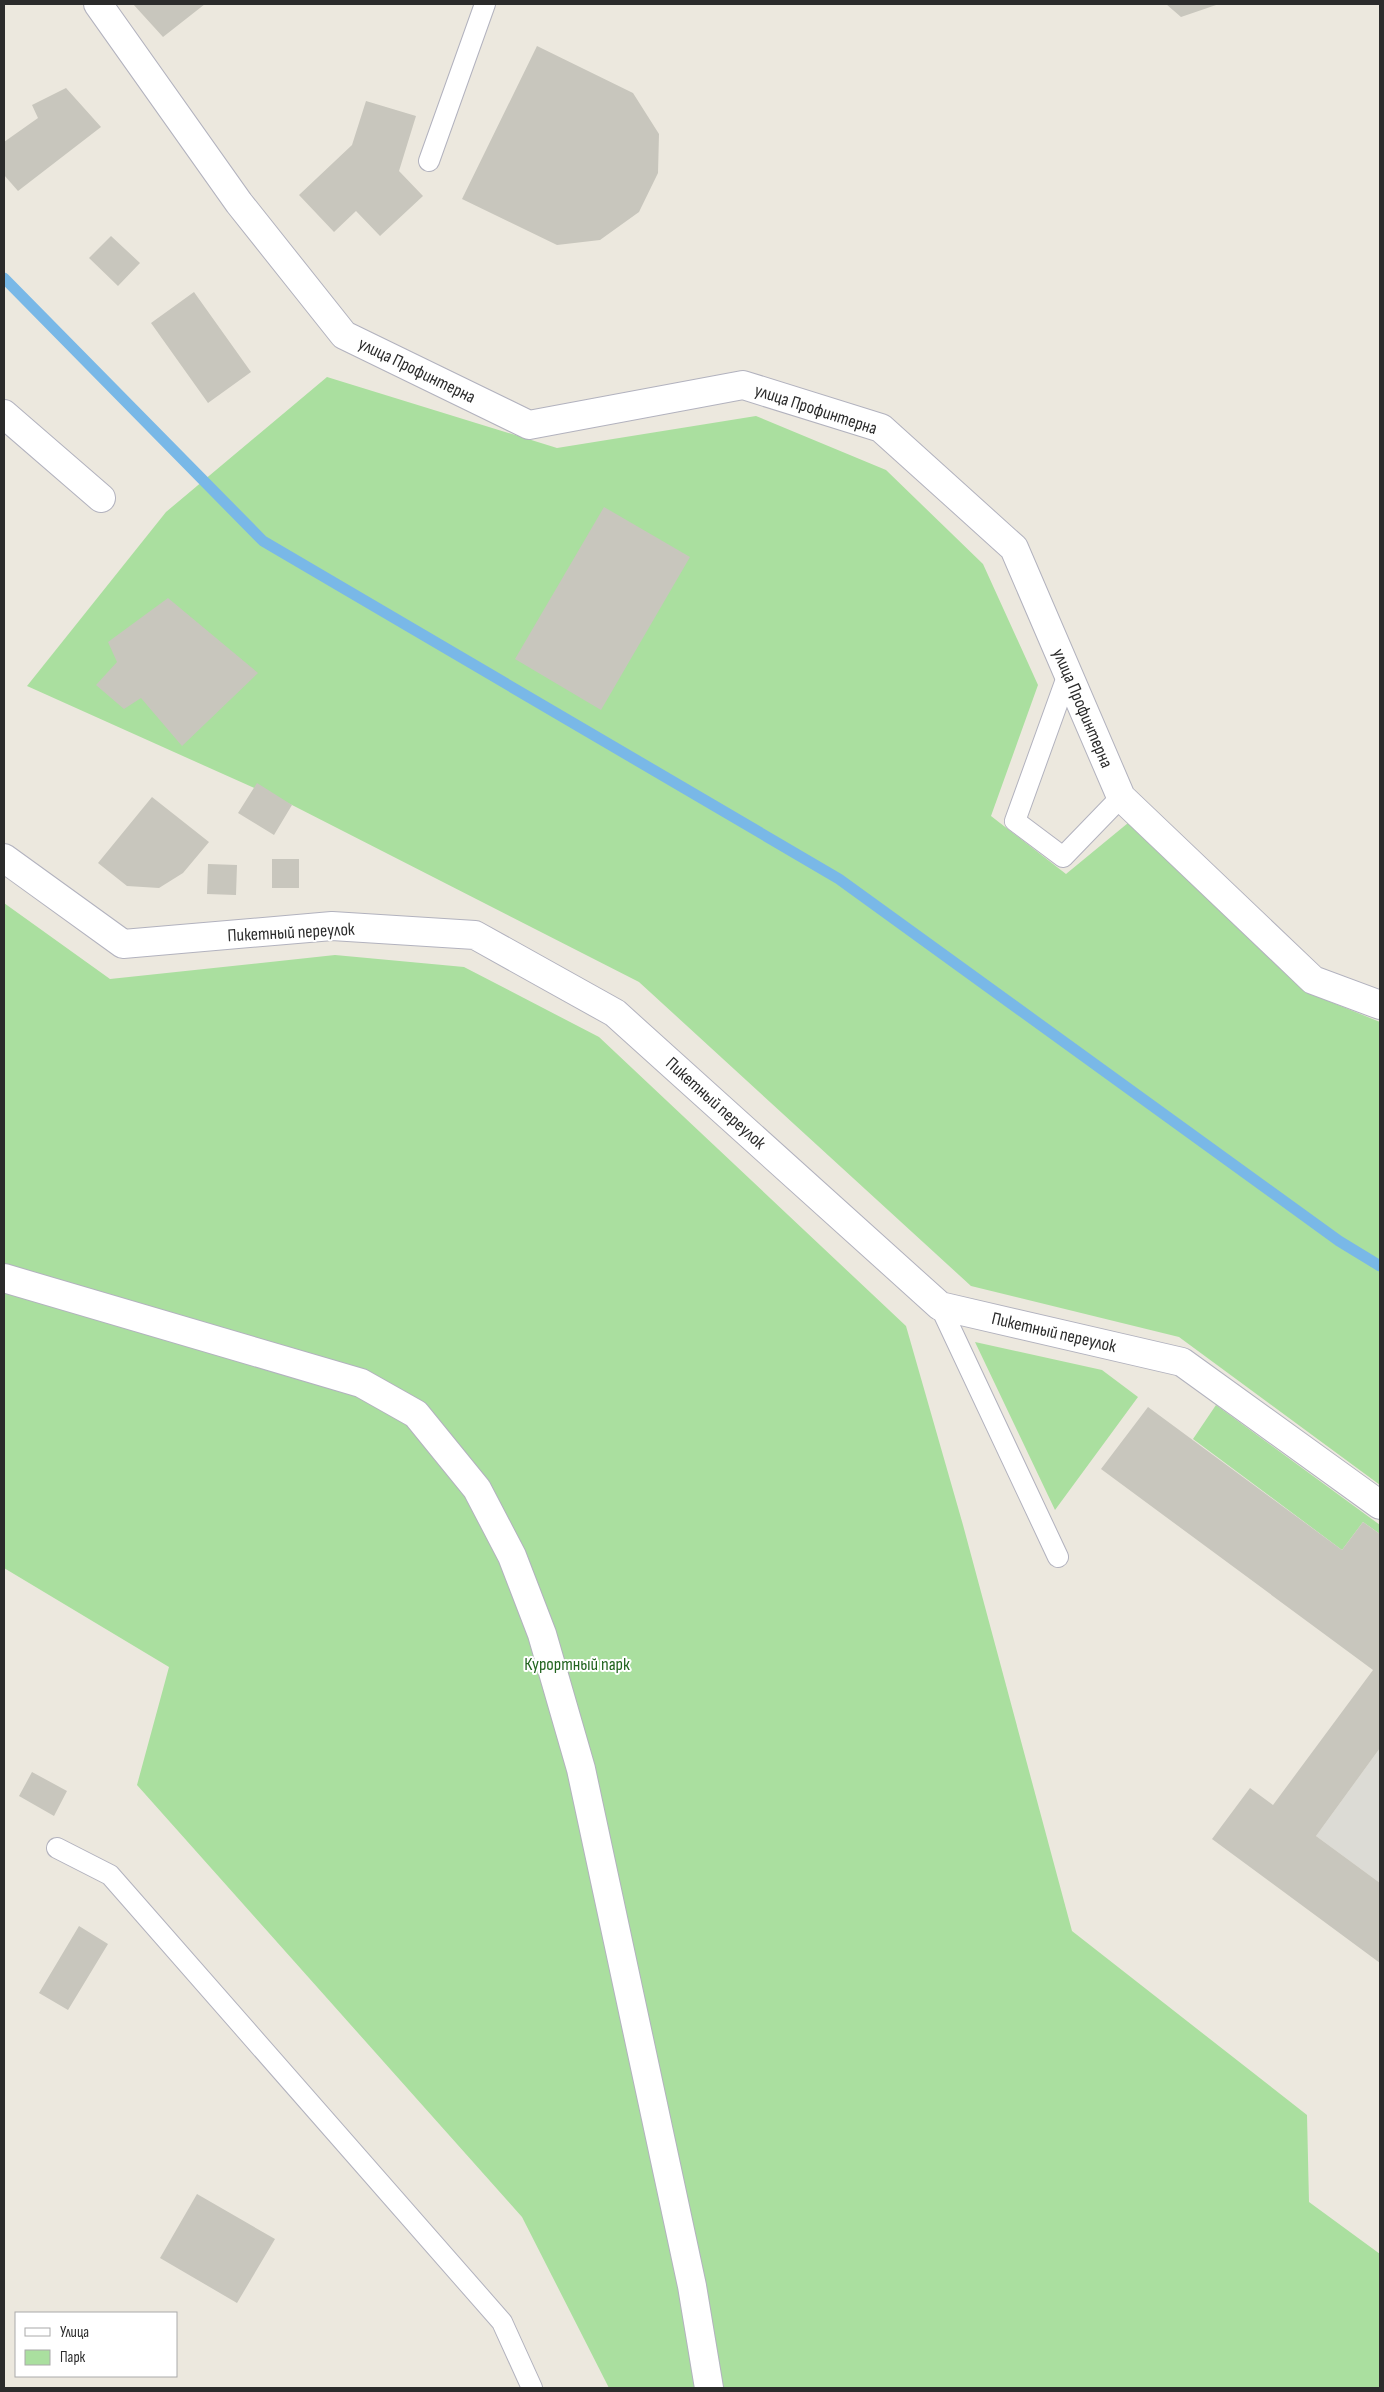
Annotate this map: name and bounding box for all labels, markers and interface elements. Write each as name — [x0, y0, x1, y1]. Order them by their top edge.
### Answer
street label: улица Профинтерна — [355, 333, 479, 408]
street label: улица Профинтерна — [752, 380, 880, 439]
street label: улица Профинтерна — [1048, 645, 1117, 771]
street label: Пикетный переулок — [227, 919, 355, 946]
street label: Пикетный переулок — [661, 1053, 770, 1154]
street label: Пикетный переулок — [990, 1308, 1118, 1357]
park label: Курортный парк — [524, 1654, 630, 1675]
legend — [15, 2312, 178, 2377]
text: Улица — [60, 2323, 89, 2342]
text: Парк — [60, 2348, 86, 2367]

